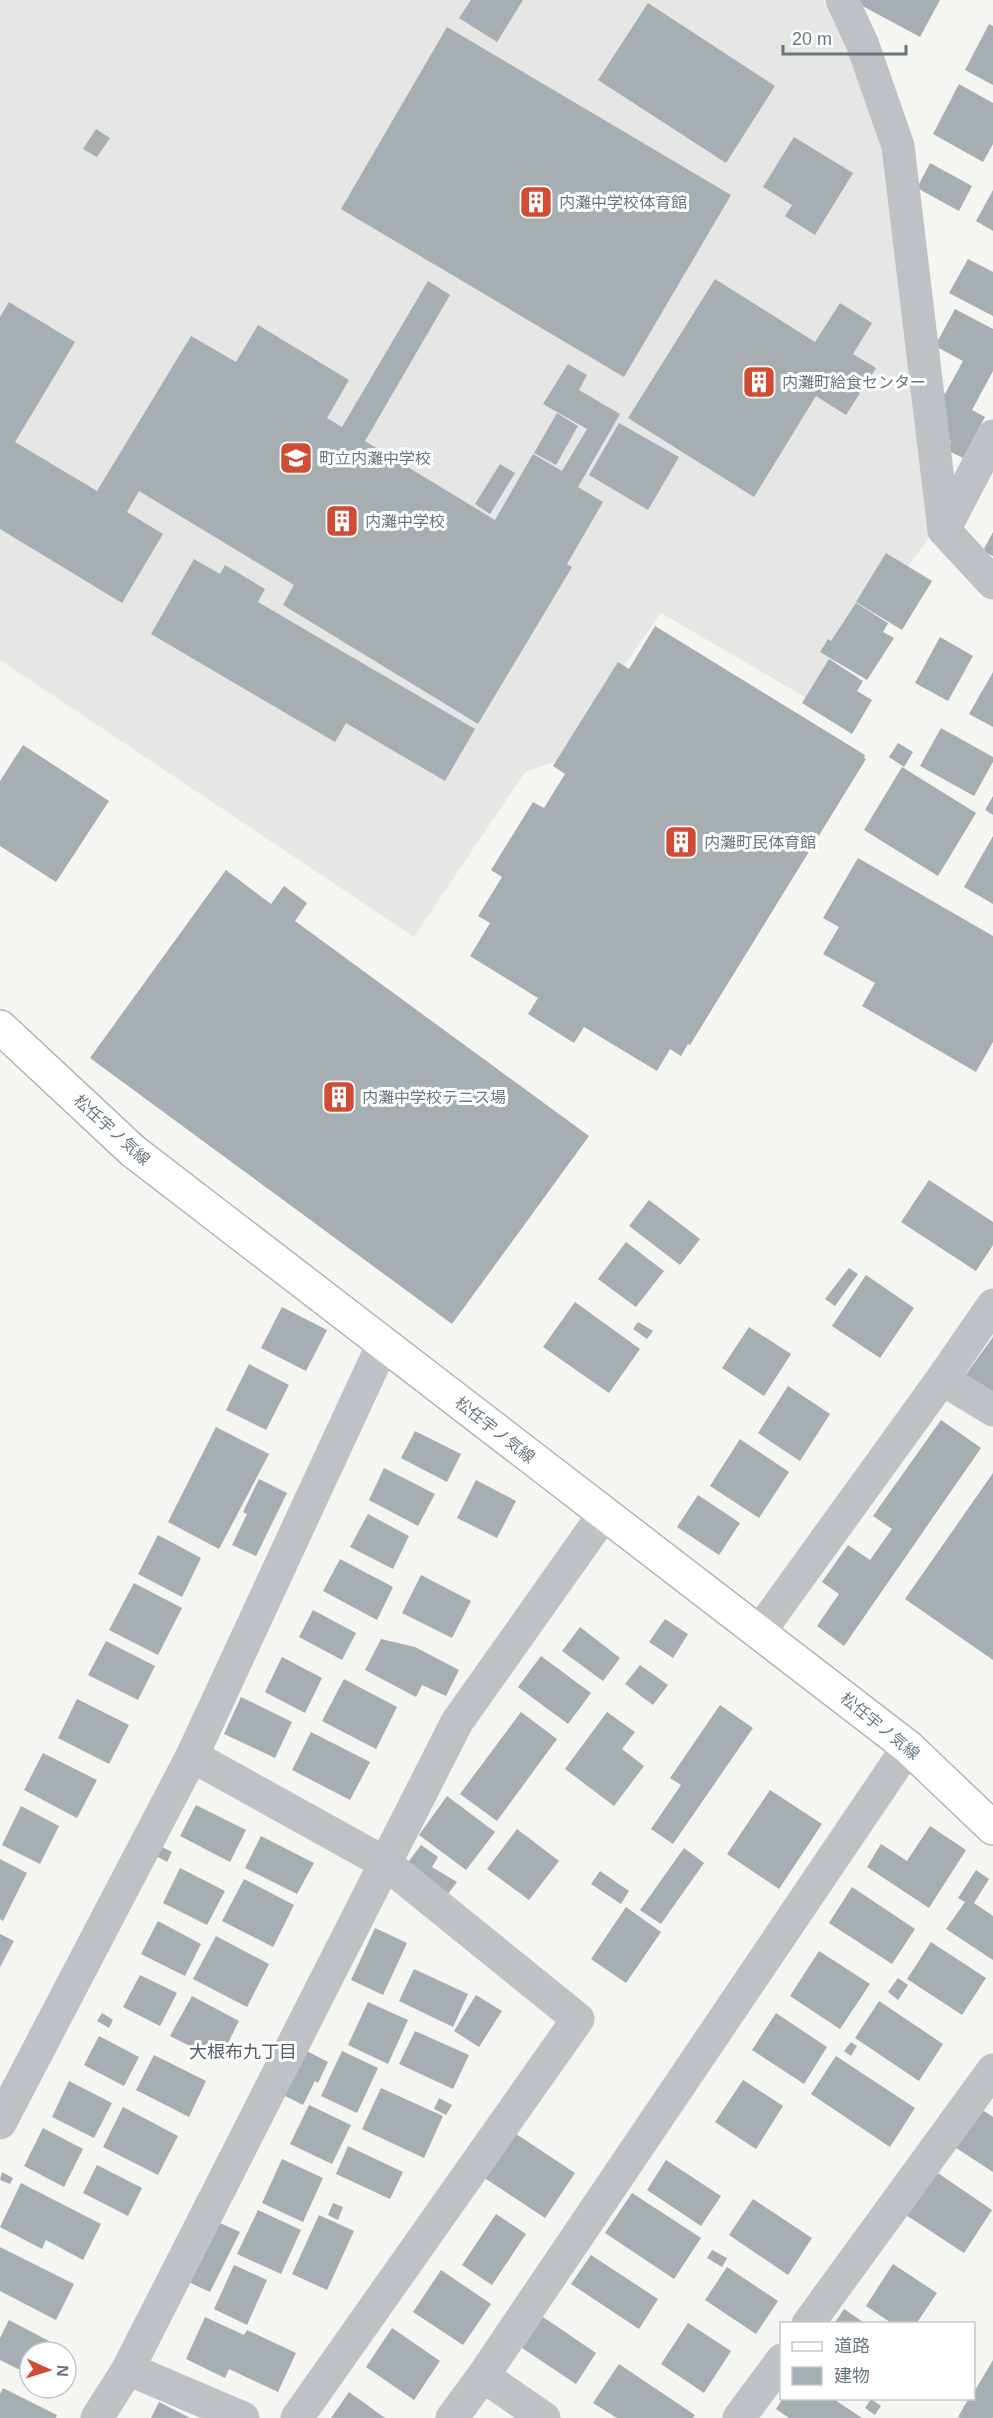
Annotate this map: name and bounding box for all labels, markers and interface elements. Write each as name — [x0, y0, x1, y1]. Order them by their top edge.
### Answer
scale bar — [783, 18, 906, 56]
text: 20 m — [792, 29, 832, 49]
building icon: 内灘中学校体育館 — [518, 184, 554, 220]
place label: 内灘中学校体育館 — [559, 194, 687, 211]
building icon: 内灘町給食センター — [741, 364, 777, 400]
place label: 内灘町給食センター — [782, 374, 926, 391]
school or university icon: 町立内灘中学校 — [278, 440, 314, 476]
place label: 町立内灘中学校 — [319, 450, 431, 467]
building icon: 内灘中学校 — [324, 503, 360, 539]
place label: 内灘中学校 — [365, 513, 445, 530]
building icon: 内灘町民体育館 — [663, 824, 699, 860]
place label: 内灘町民体育館 — [704, 834, 816, 851]
building icon: 内灘中学校テニス場 — [321, 1079, 357, 1115]
place label: 内灘中学校テニス場 — [362, 1089, 506, 1106]
street label: 松任宇ノ気線 — [71, 1092, 153, 1168]
street label: 松任宇ノ気線 — [452, 1394, 538, 1466]
street label: 松任宇ノ気線 — [837, 1689, 923, 1763]
district label: 大根布九丁目 — [189, 2042, 297, 2062]
legend — [780, 2322, 975, 2400]
text: 道路 — [834, 2336, 870, 2356]
north arrow — [18, 2340, 78, 2400]
text: N — [54, 2365, 71, 2377]
text: 建物 — [834, 2366, 870, 2386]

